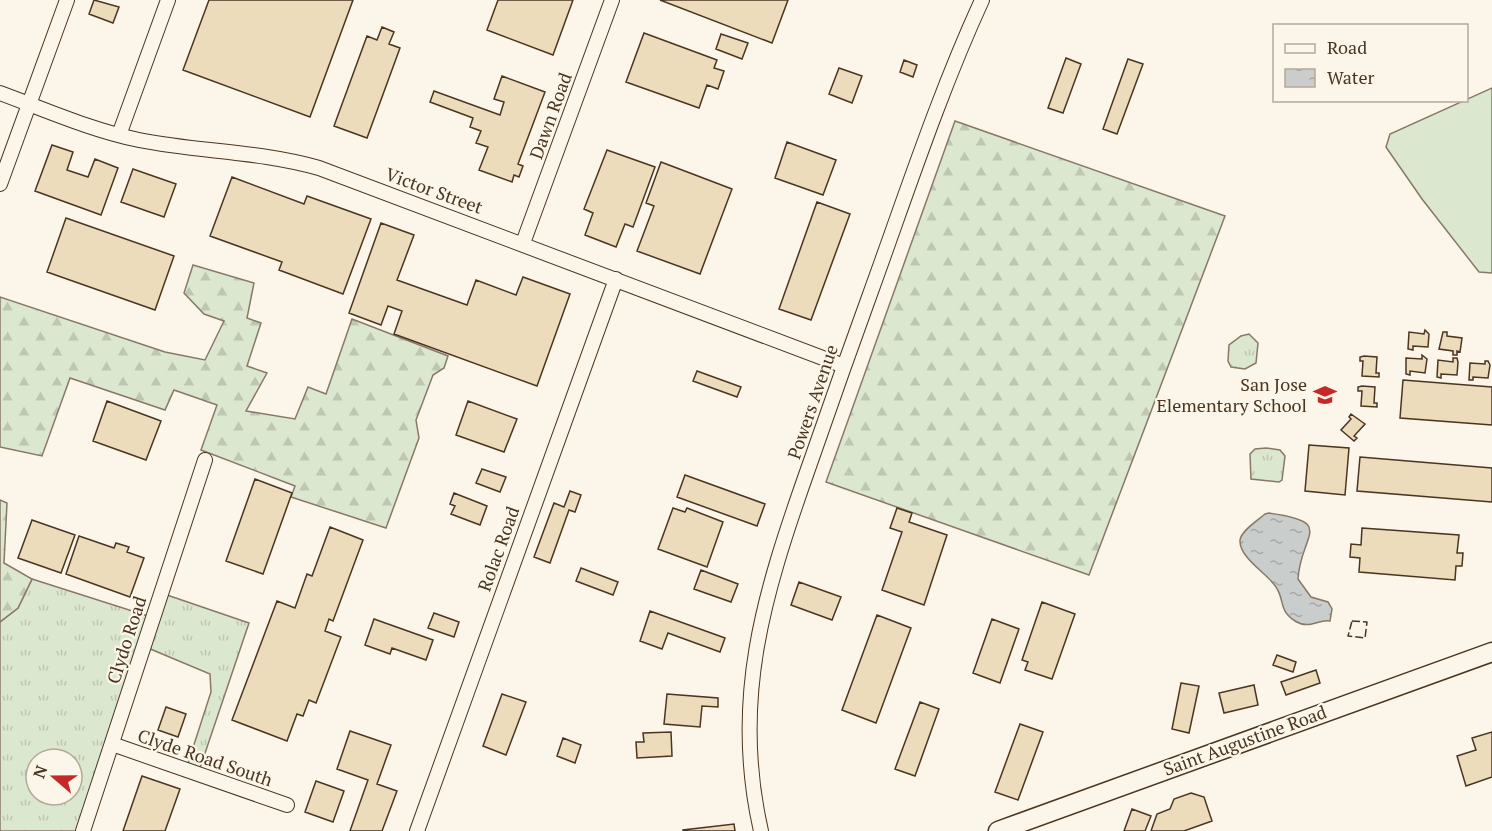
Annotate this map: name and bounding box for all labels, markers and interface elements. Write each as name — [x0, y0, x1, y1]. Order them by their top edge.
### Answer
legend — [1273, 24, 1468, 102]
text: Road — [1327, 35, 1367, 59]
text: Water — [1327, 65, 1374, 89]
street label: Dawn Road — [523, 69, 577, 162]
street label: Victor Street — [382, 161, 487, 219]
street label: Powers Avenue — [781, 341, 843, 462]
place label: San Jose Elementary School — [1156, 372, 1307, 417]
school or university icon: San Jose Elementary School — [1312, 382, 1338, 408]
street label: Rolac Road — [472, 503, 524, 594]
street label: Clydo Road — [101, 593, 151, 686]
street label: Saint Augustine Road — [1160, 699, 1330, 781]
street label: Clyde Road South — [135, 723, 276, 792]
north arrow — [24, 747, 84, 807]
text: N — [27, 762, 52, 781]

